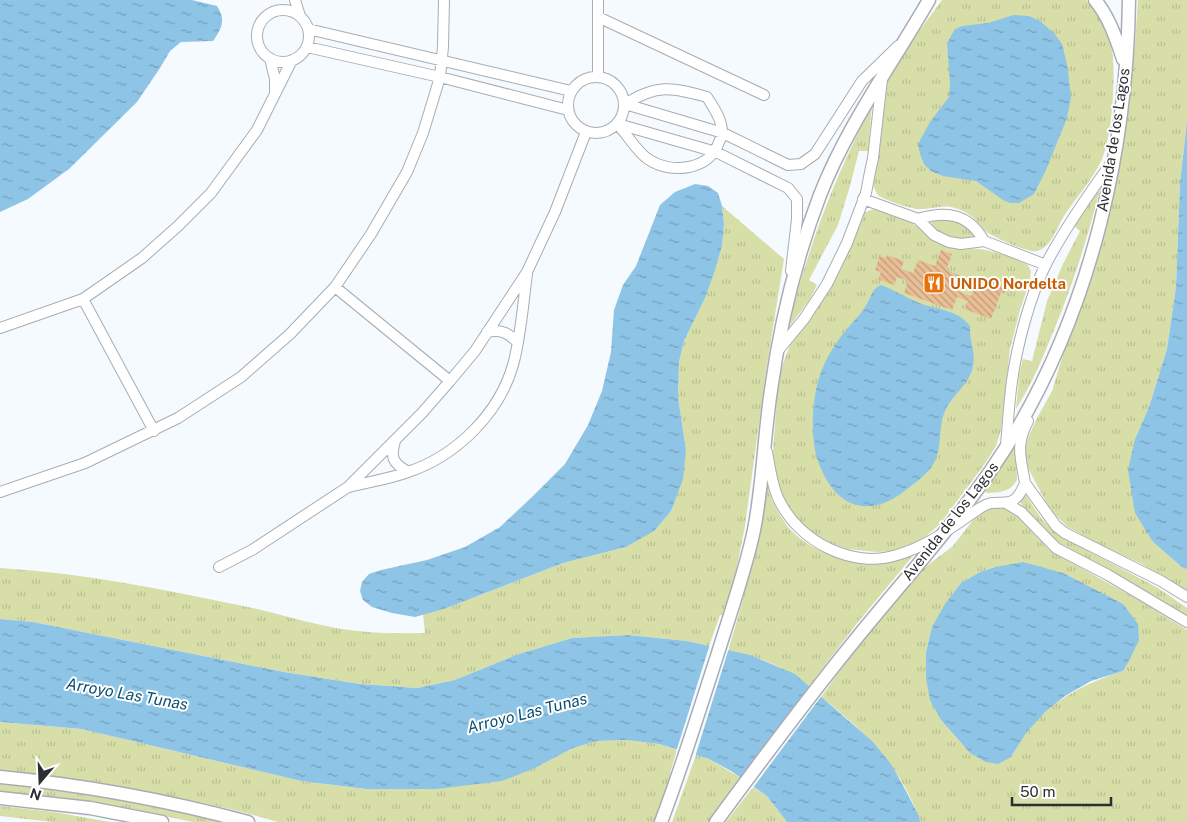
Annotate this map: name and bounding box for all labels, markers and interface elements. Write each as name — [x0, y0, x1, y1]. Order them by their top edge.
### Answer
street label: Avenida de los Lagos — [1093, 67, 1133, 213]
restaurant icon: UNIDO Nordelta — [922, 271, 946, 295]
place label: UNIDO Nordelta — [950, 275, 1066, 292]
street label: Avenida de los Lagos — [899, 459, 1001, 583]
water label: Arroyo Las Tunas — [65, 674, 189, 714]
water label: Arroyo Las Tunas — [465, 689, 589, 737]
north arrow — [15, 757, 65, 807]
scale bar — [1012, 774, 1111, 806]
text: 50 m — [1020, 783, 1055, 800]
text: N — [28, 785, 44, 804]

